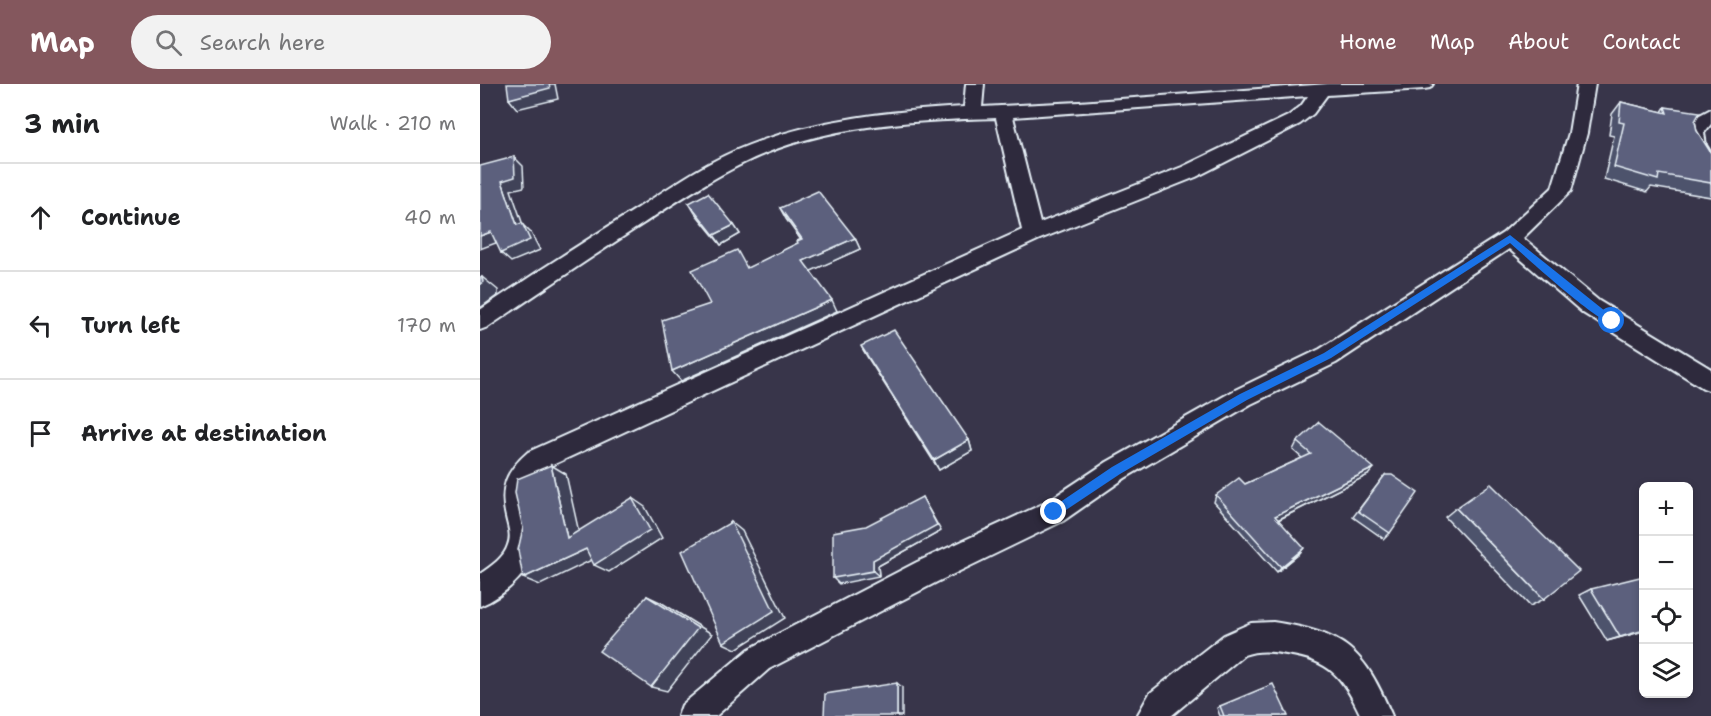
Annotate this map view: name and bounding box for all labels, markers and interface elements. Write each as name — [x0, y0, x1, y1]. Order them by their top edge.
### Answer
search box — [131, 15, 551, 69]
text: Map — [30, 23, 95, 61]
icon: search — [152, 26, 185, 59]
text: Search here — [200, 28, 325, 57]
text: Home — [1339, 28, 1397, 56]
text: Map — [1430, 28, 1475, 56]
text: About — [1508, 28, 1569, 56]
text: Contact — [1602, 28, 1681, 56]
text: 3 min — [24, 106, 100, 141]
text: Walk · 210 m — [330, 110, 456, 136]
icon: ahead — [24, 201, 57, 234]
text: Continue — [81, 203, 181, 232]
text: 40 m — [404, 204, 456, 230]
route start — [1598, 307, 1624, 333]
icon: left — [24, 309, 57, 342]
text: Turn left — [81, 311, 180, 340]
text: 170 m — [397, 312, 456, 338]
icon: arrive — [24, 417, 57, 450]
text: Arrive at destination — [81, 419, 327, 448]
map controls — [1639, 482, 1693, 698]
button: + — [1639, 482, 1693, 536]
route end — [1040, 498, 1066, 524]
button: − — [1639, 536, 1693, 590]
button: locate — [1639, 590, 1693, 644]
button: layers — [1639, 644, 1693, 698]

